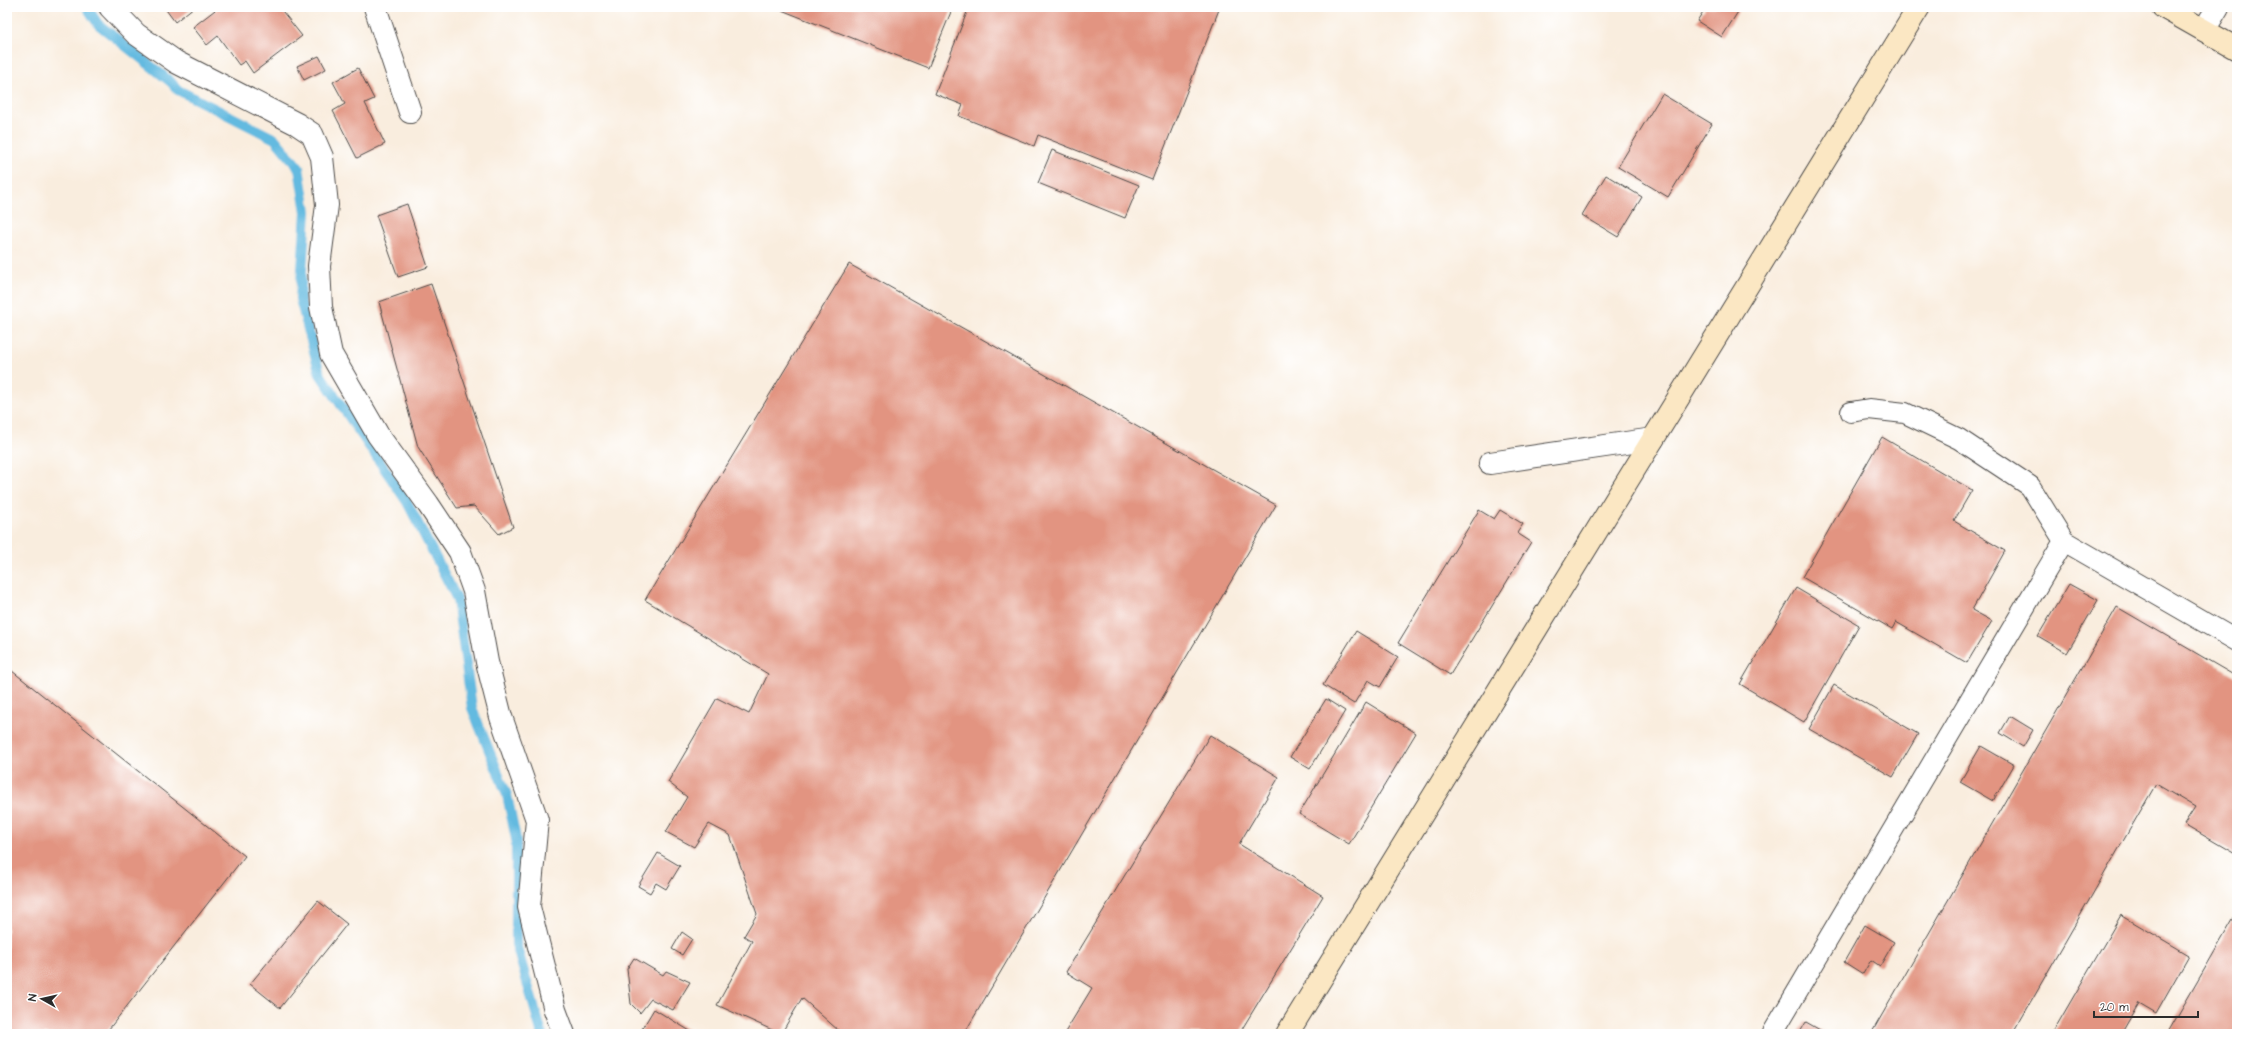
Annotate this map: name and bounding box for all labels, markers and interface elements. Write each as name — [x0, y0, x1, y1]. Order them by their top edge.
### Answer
north arrow — [22, 979, 62, 1019]
text: N — [25, 993, 41, 1002]
scale bar — [2094, 993, 2198, 1019]
text: 20 m — [2100, 999, 2129, 1016]

